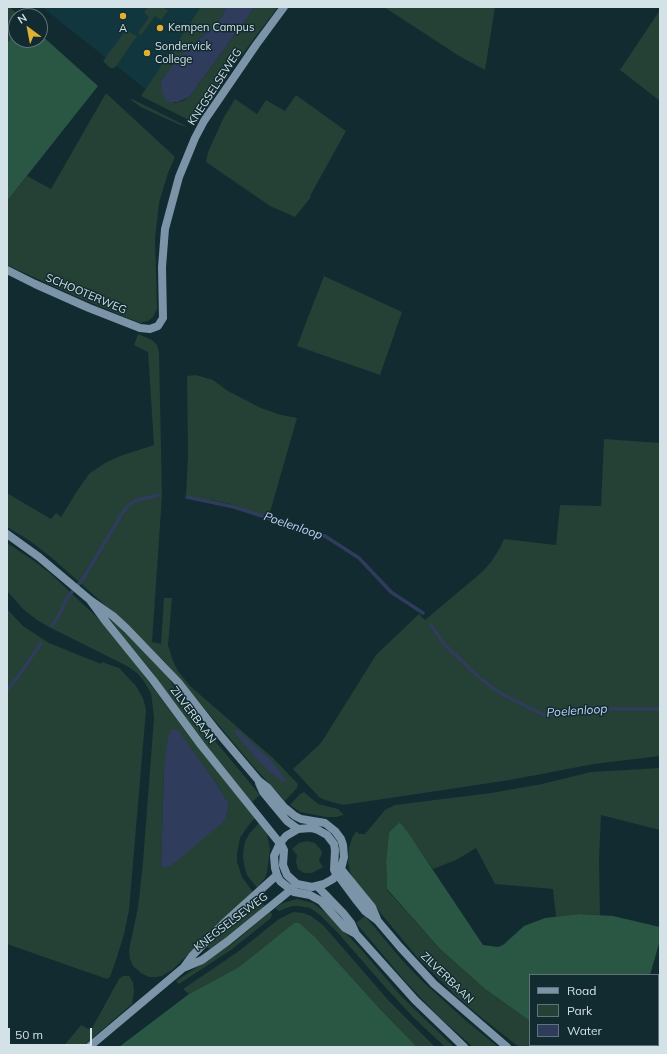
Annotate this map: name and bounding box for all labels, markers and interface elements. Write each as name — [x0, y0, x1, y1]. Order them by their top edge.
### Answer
north arrow — [8, 8, 48, 48]
text: N — [15, 11, 29, 27]
marker: A — [118, 11, 128, 21]
place label: Kempen Campus — [168, 21, 254, 35]
place label: A — [119, 22, 127, 36]
marker: Kempen Campus — [155, 23, 165, 33]
place label: Sondervick College — [155, 40, 211, 66]
street label: KNEGSELSEWEG — [185, 46, 245, 128]
marker: Sondervick College — [142, 48, 152, 58]
street label: SCHOOTERWEG — [44, 271, 128, 317]
water label: Poelenloop — [262, 509, 324, 543]
street label: ZILVERBAAN — [167, 684, 219, 746]
water label: Poelenloop — [546, 702, 608, 720]
street label: KNEGSELSEWEG — [192, 890, 270, 954]
street label: ZILVERBAAN — [418, 950, 476, 1006]
legend — [529, 974, 659, 1046]
text: Road — [567, 983, 596, 998]
text: Park — [567, 1003, 592, 1018]
scale bar — [10, 1020, 94, 1046]
text: Water — [567, 1023, 602, 1038]
text: 50 m — [15, 1027, 43, 1042]

